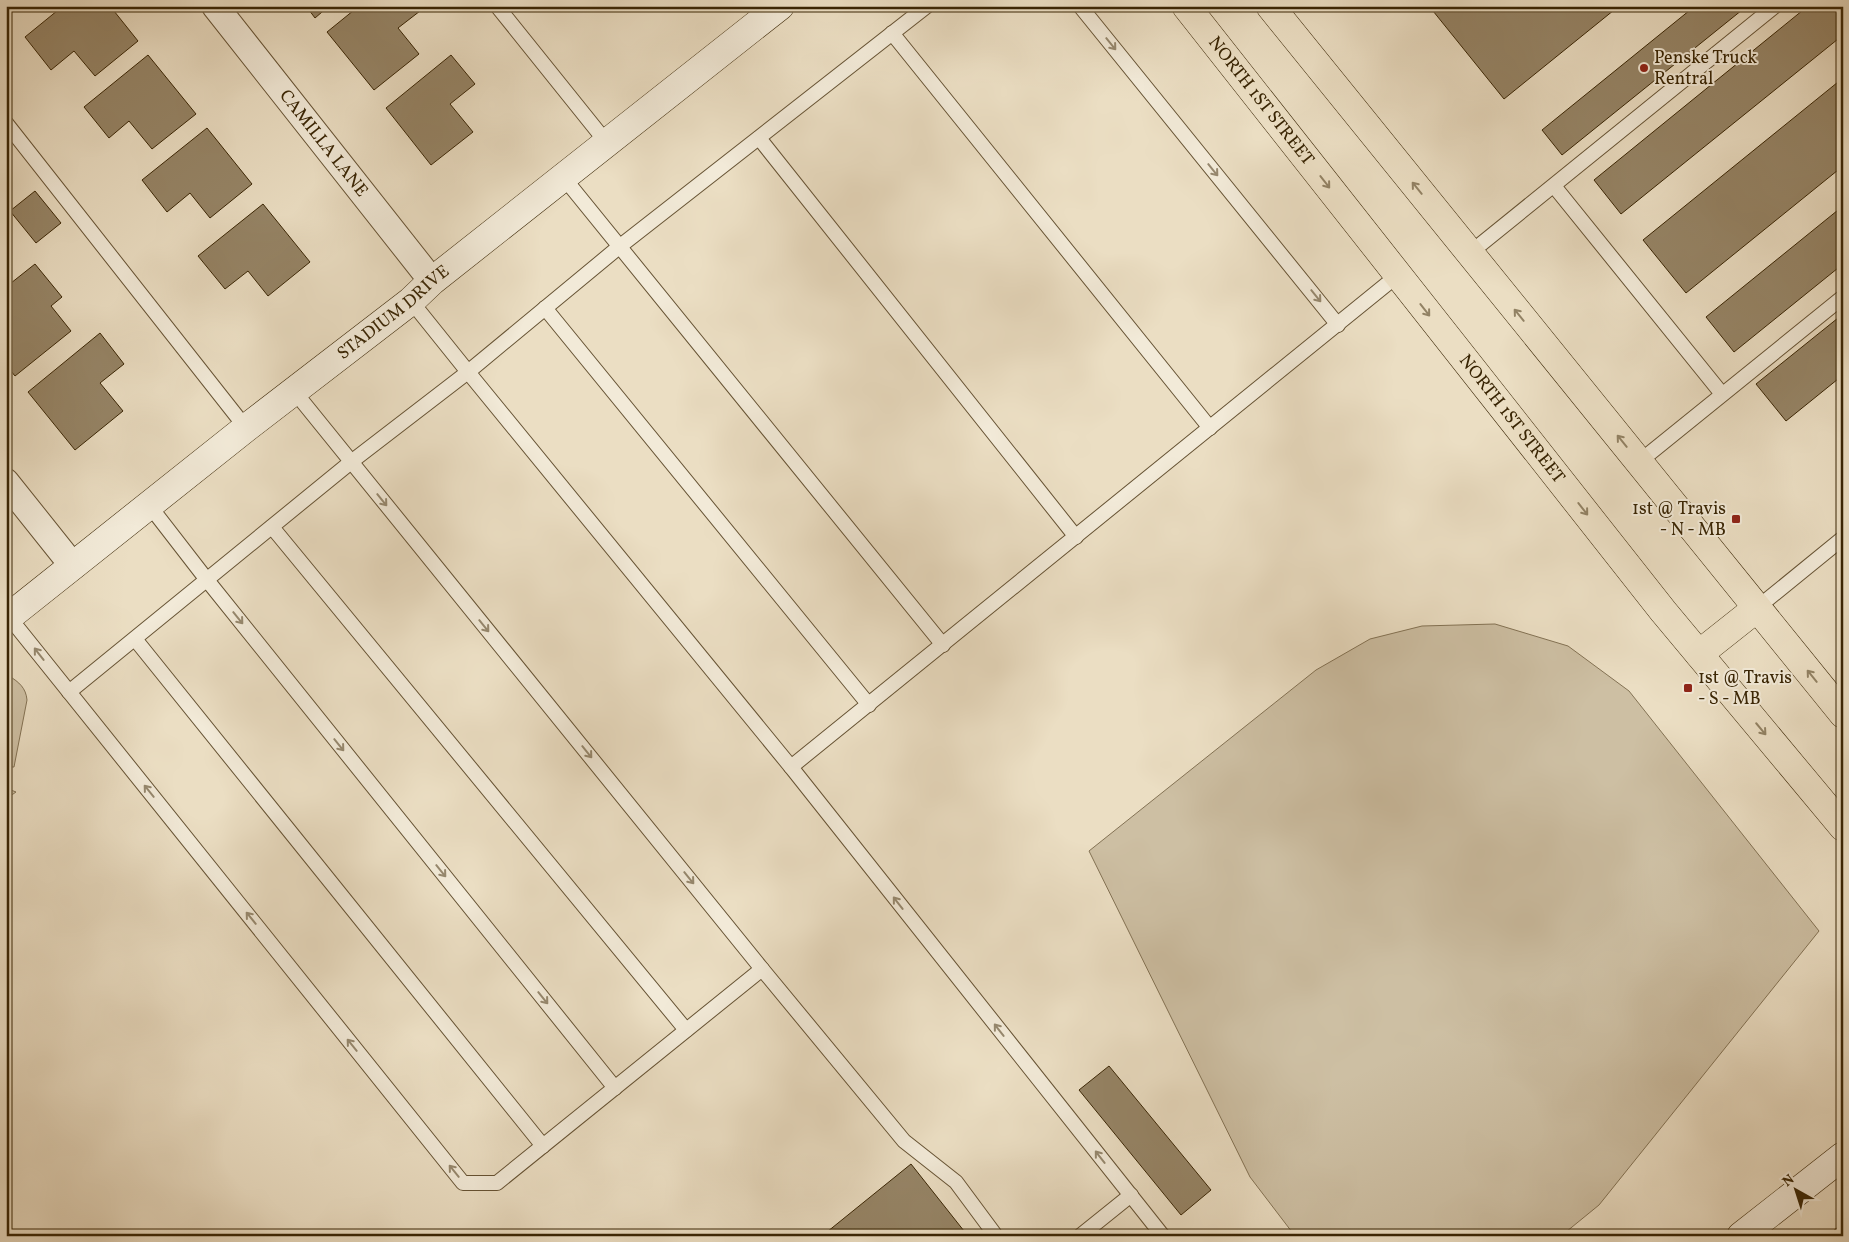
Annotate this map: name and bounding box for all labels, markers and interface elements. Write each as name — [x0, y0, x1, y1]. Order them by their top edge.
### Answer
street label: NORTH 1ST STREET — [1202, 31, 1320, 171]
one-way arrow — [1105, 37, 1116, 50]
place label: Penske Truck Rentral — [1654, 46, 1757, 92]
marker: Penske Truck Rentral — [1638, 62, 1650, 74]
street label: CAMILLA LANE — [273, 84, 374, 203]
one-way arrow — [1208, 164, 1219, 177]
one-way arrow — [1319, 175, 1330, 188]
one-way arrow — [1412, 182, 1423, 195]
street label: STADIUM DRIVE — [332, 259, 455, 366]
one-way arrow — [1310, 290, 1321, 303]
one-way arrow — [1420, 303, 1431, 316]
one-way arrow — [1514, 308, 1525, 321]
street label: NORTH 1ST STREET — [1453, 349, 1571, 489]
one-way arrow — [1616, 435, 1627, 448]
one-way arrow — [377, 493, 388, 506]
place label: 1st @ Travis - N - MB — [1632, 497, 1726, 543]
one-way arrow — [1577, 502, 1588, 515]
marker: 1st @ Travis - N - MB — [1730, 513, 1742, 525]
one-way arrow — [232, 611, 243, 624]
one-way arrow — [479, 619, 490, 632]
one-way arrow — [34, 648, 45, 661]
place label: 1st @ Travis - S - MB — [1698, 666, 1792, 712]
one-way arrow — [1807, 670, 1818, 683]
marker: 1st @ Travis - S - MB — [1682, 682, 1694, 694]
one-way arrow — [1756, 722, 1767, 735]
one-way arrow — [334, 738, 345, 751]
one-way arrow — [581, 745, 592, 758]
one-way arrow — [143, 785, 154, 798]
one-way arrow — [436, 865, 447, 878]
one-way arrow — [684, 872, 695, 885]
one-way arrow — [893, 896, 904, 909]
one-way arrow — [245, 912, 256, 925]
one-way arrow — [538, 991, 549, 1004]
one-way arrow — [994, 1024, 1005, 1037]
one-way arrow — [347, 1039, 358, 1052]
one-way arrow — [1095, 1151, 1106, 1164]
north arrow — [1772, 1164, 1822, 1214]
one-way arrow — [449, 1165, 460, 1178]
text: N — [1779, 1170, 1799, 1192]

